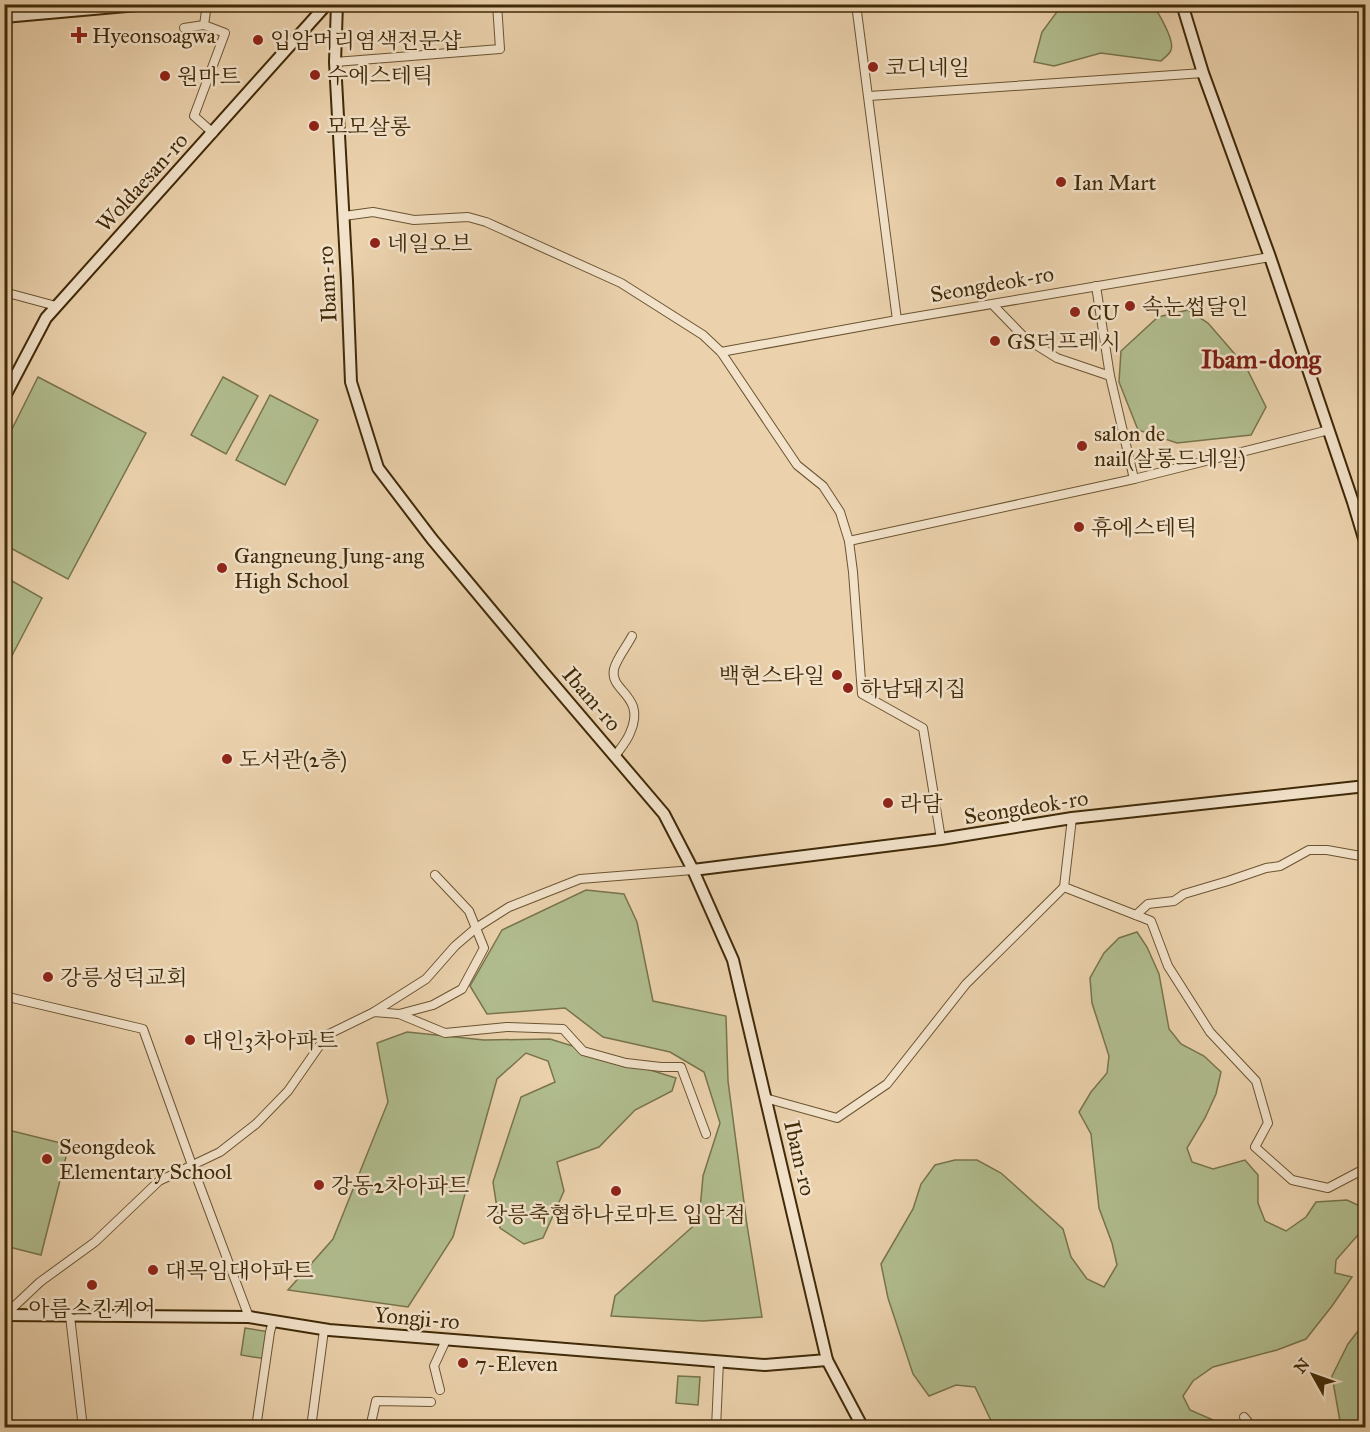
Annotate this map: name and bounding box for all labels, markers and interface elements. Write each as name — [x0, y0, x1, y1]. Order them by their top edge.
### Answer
place label: Hyeonsoagwa — [92, 22, 216, 49]
marker: Hyeonsoagwa — [70, 26, 88, 44]
place label: 입암머리염색전문샵 — [270, 27, 462, 54]
marker: 입암머리염색전문샵 — [251, 33, 265, 47]
place label: 코디네일 — [885, 54, 970, 81]
marker: 코디네일 — [866, 60, 880, 74]
place label: 수에스테틱 — [327, 62, 433, 89]
place label: 원마트 — [177, 63, 241, 90]
marker: 수에스테틱 — [308, 68, 322, 82]
marker: 원마트 — [158, 69, 172, 83]
place label: 모모살롱 — [326, 113, 411, 140]
marker: 모모살롱 — [307, 119, 321, 133]
street label: Woldaesan-ro — [90, 127, 194, 237]
place label: Ian Mart — [1073, 169, 1156, 196]
marker: Ian Mart — [1054, 175, 1068, 189]
place label: 네일오브 — [387, 230, 472, 257]
marker: 네일오브 — [368, 236, 382, 250]
street label: Ibam-ro — [312, 245, 342, 323]
street label: Seongdeok-ro — [928, 260, 1056, 308]
place label: 속눈썹달인 — [1142, 293, 1248, 320]
place label: CU — [1087, 299, 1120, 326]
marker: 속눈썹달인 — [1123, 299, 1137, 313]
marker: CU — [1068, 305, 1082, 319]
place label: GS더프레시 — [1007, 328, 1121, 355]
marker: GS더프레시 — [988, 334, 1002, 348]
district label: Ibam-dong — [1201, 343, 1322, 376]
place label: salon de nail(살롱드네일) — [1094, 420, 1246, 472]
marker: salon de nail(살롱드네일) — [1075, 439, 1089, 453]
place label: 휴에스테틱 — [1091, 514, 1197, 541]
marker: 휴에스테틱 — [1072, 520, 1086, 534]
place label: Gangneung Jung-ang High School — [234, 542, 425, 594]
marker: Gangneung Jung-ang High School — [215, 561, 229, 575]
street label: Ibam-ro — [557, 661, 627, 737]
place label: 백현스타일 — [719, 662, 825, 689]
marker: 백현스타일 — [830, 668, 844, 682]
place label: 하남돼지집 — [860, 675, 966, 702]
marker: 하남돼지집 — [841, 681, 855, 695]
place label: 도서관(2층) — [239, 746, 347, 773]
marker: 도서관(2층) — [220, 752, 234, 766]
street label: Seongdeok-ro — [962, 784, 1090, 830]
place label: 라담 — [900, 790, 943, 817]
marker: 라담 — [881, 796, 895, 810]
place label: 강릉성덕교회 — [60, 964, 188, 991]
marker: 강릉성덕교회 — [41, 970, 55, 984]
place label: 대인3차아파트 — [202, 1027, 338, 1054]
marker: 대인3차아파트 — [183, 1033, 197, 1047]
street label: Ibam-ro — [778, 1118, 822, 1198]
place label: Seongdeok Elementary School — [59, 1133, 232, 1185]
marker: Seongdeok Elementary School — [40, 1152, 54, 1166]
place label: 강동2차아파트 — [331, 1172, 469, 1199]
marker: 강동2차아파트 — [312, 1178, 326, 1192]
marker: 강릉축협하나로마트 입암점 — [609, 1184, 623, 1198]
place label: 강릉축협하나로마트 입암점 — [486, 1201, 746, 1228]
place label: 대목임대아파트 — [165, 1257, 314, 1284]
marker: 대목임대아파트 — [146, 1263, 160, 1277]
marker: 아름스킨케어 — [85, 1278, 99, 1292]
place label: 아름스킨케어 — [28, 1295, 156, 1322]
street label: Yongji-ro — [373, 1301, 461, 1335]
north arrow — [1283, 1345, 1343, 1405]
place label: 7-Eleven — [475, 1350, 558, 1377]
text: N — [1290, 1354, 1314, 1377]
marker: 7-Eleven — [456, 1356, 470, 1370]

